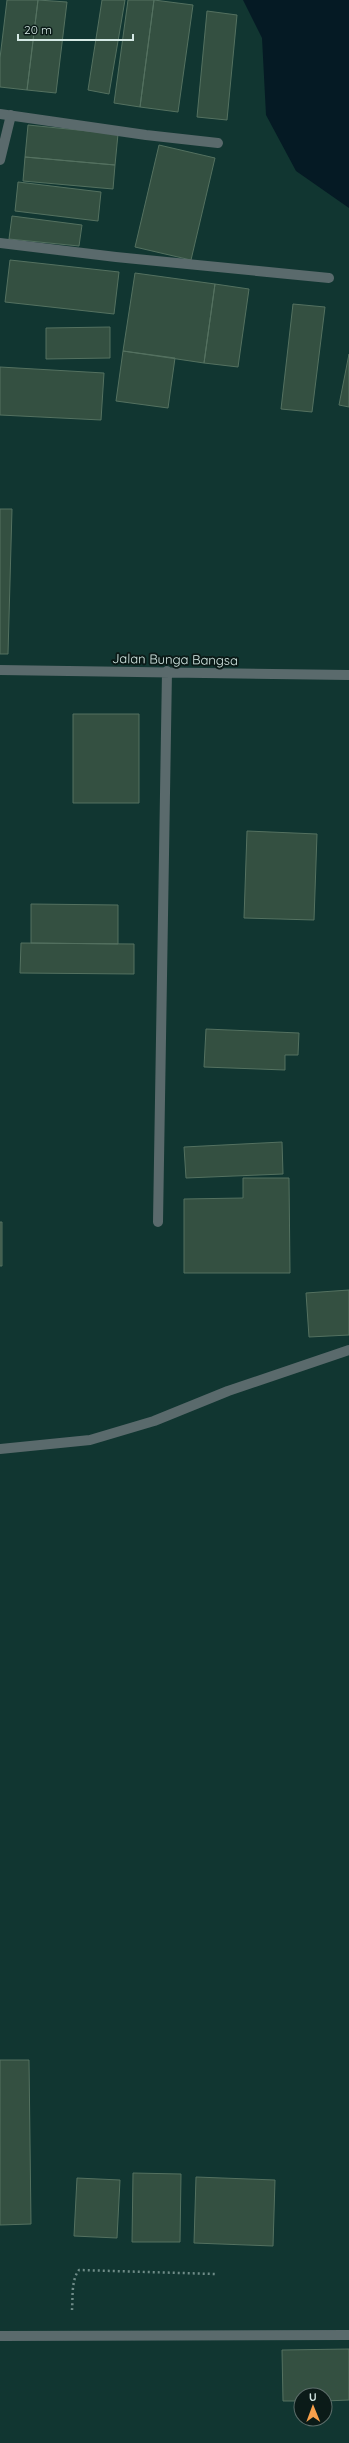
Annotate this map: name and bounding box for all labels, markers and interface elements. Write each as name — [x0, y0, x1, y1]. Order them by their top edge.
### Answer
scale bar — [18, 16, 133, 42]
text: 20 m — [24, 22, 52, 37]
street label: Jalan Bunga Bangsa — [112, 650, 238, 668]
north arrow — [293, 2387, 333, 2427]
text: U — [309, 2390, 317, 2404]

